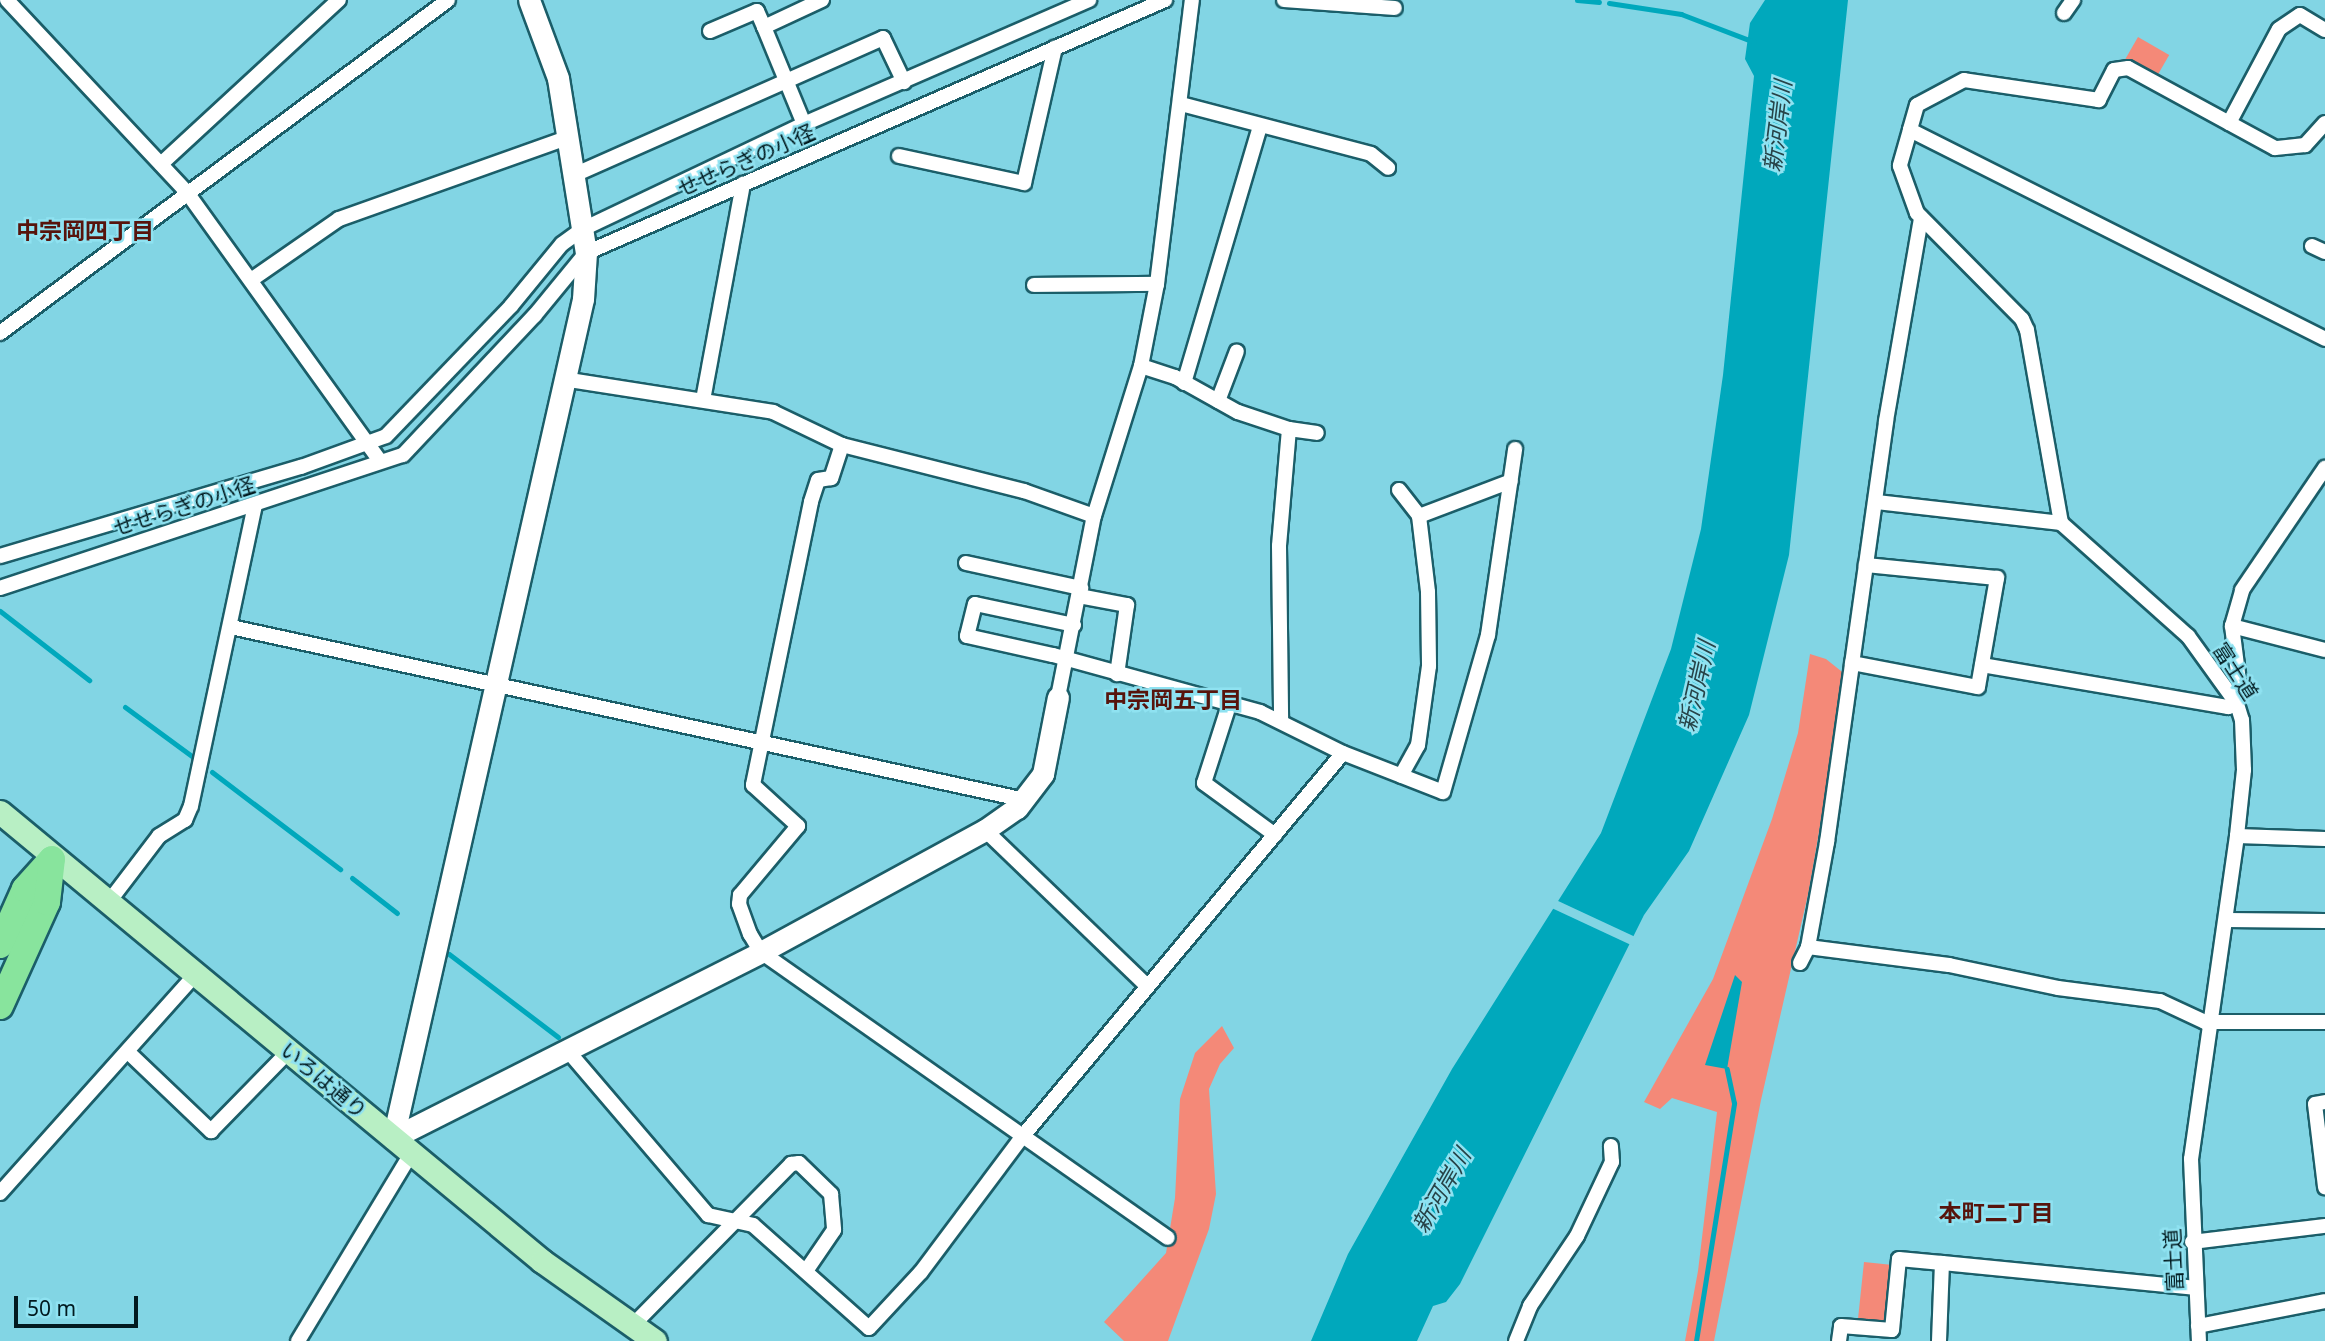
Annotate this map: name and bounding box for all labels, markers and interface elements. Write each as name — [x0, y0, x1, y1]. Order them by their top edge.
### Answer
water label: 新河岸川 — [1758, 79, 1796, 173]
street label: せせらぎの小径 — [674, 119, 818, 201]
district label: 中宗岡四丁目 — [16, 216, 154, 244]
street label: せせらぎの小径 — [110, 471, 258, 541]
water label: 新河岸川 — [1672, 638, 1720, 734]
street label: 富士道 — [2208, 638, 2264, 704]
district label: 中宗岡五丁目 — [1104, 685, 1242, 713]
street label: いろは通り — [276, 1037, 372, 1123]
water label: 新河岸川 — [1406, 1143, 1476, 1237]
district label: 本町二丁目 — [1939, 1198, 2053, 1226]
street label: 富士道 — [2159, 1228, 2187, 1292]
scale bar — [18, 1282, 142, 1326]
text: 50 m — [27, 1294, 76, 1322]

